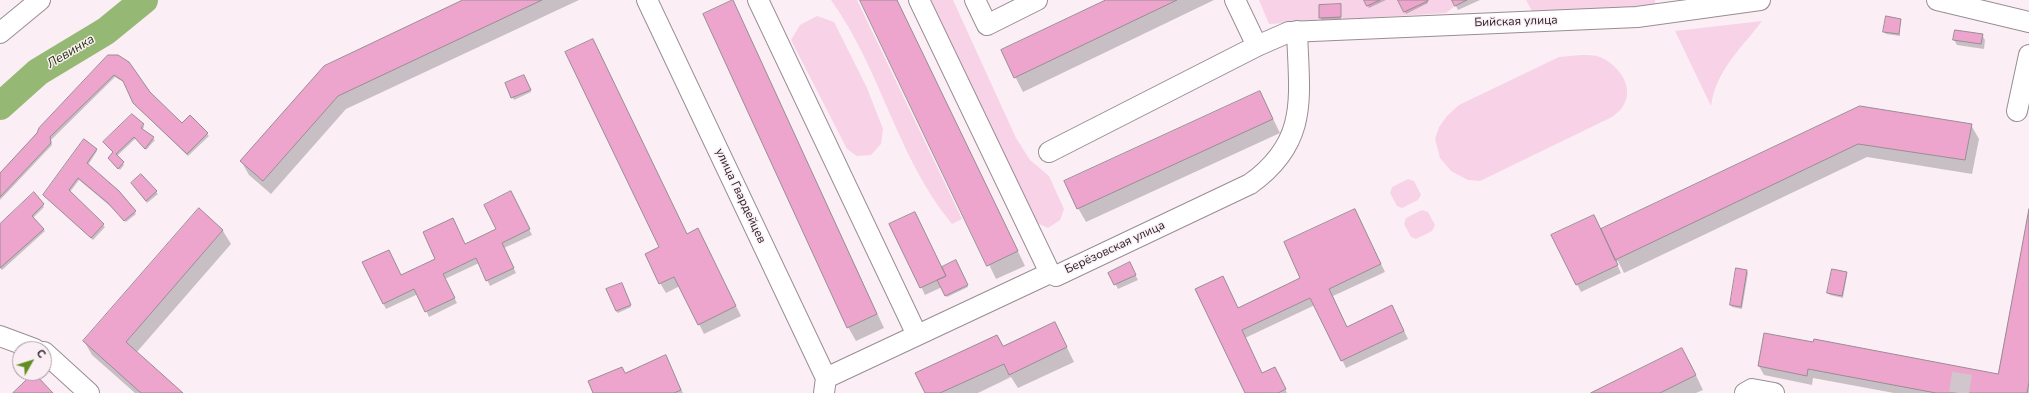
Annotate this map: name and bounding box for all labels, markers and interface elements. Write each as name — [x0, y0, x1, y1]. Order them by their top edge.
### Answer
street label: Бийская улица — [1474, 13, 1558, 31]
water label: Левинка — [44, 32, 98, 72]
street label: улица Гвардейцев — [712, 146, 768, 246]
street label: Берёзовская улица — [1063, 218, 1167, 278]
north arrow — [12, 341, 52, 381]
text: С — [33, 346, 49, 361]

